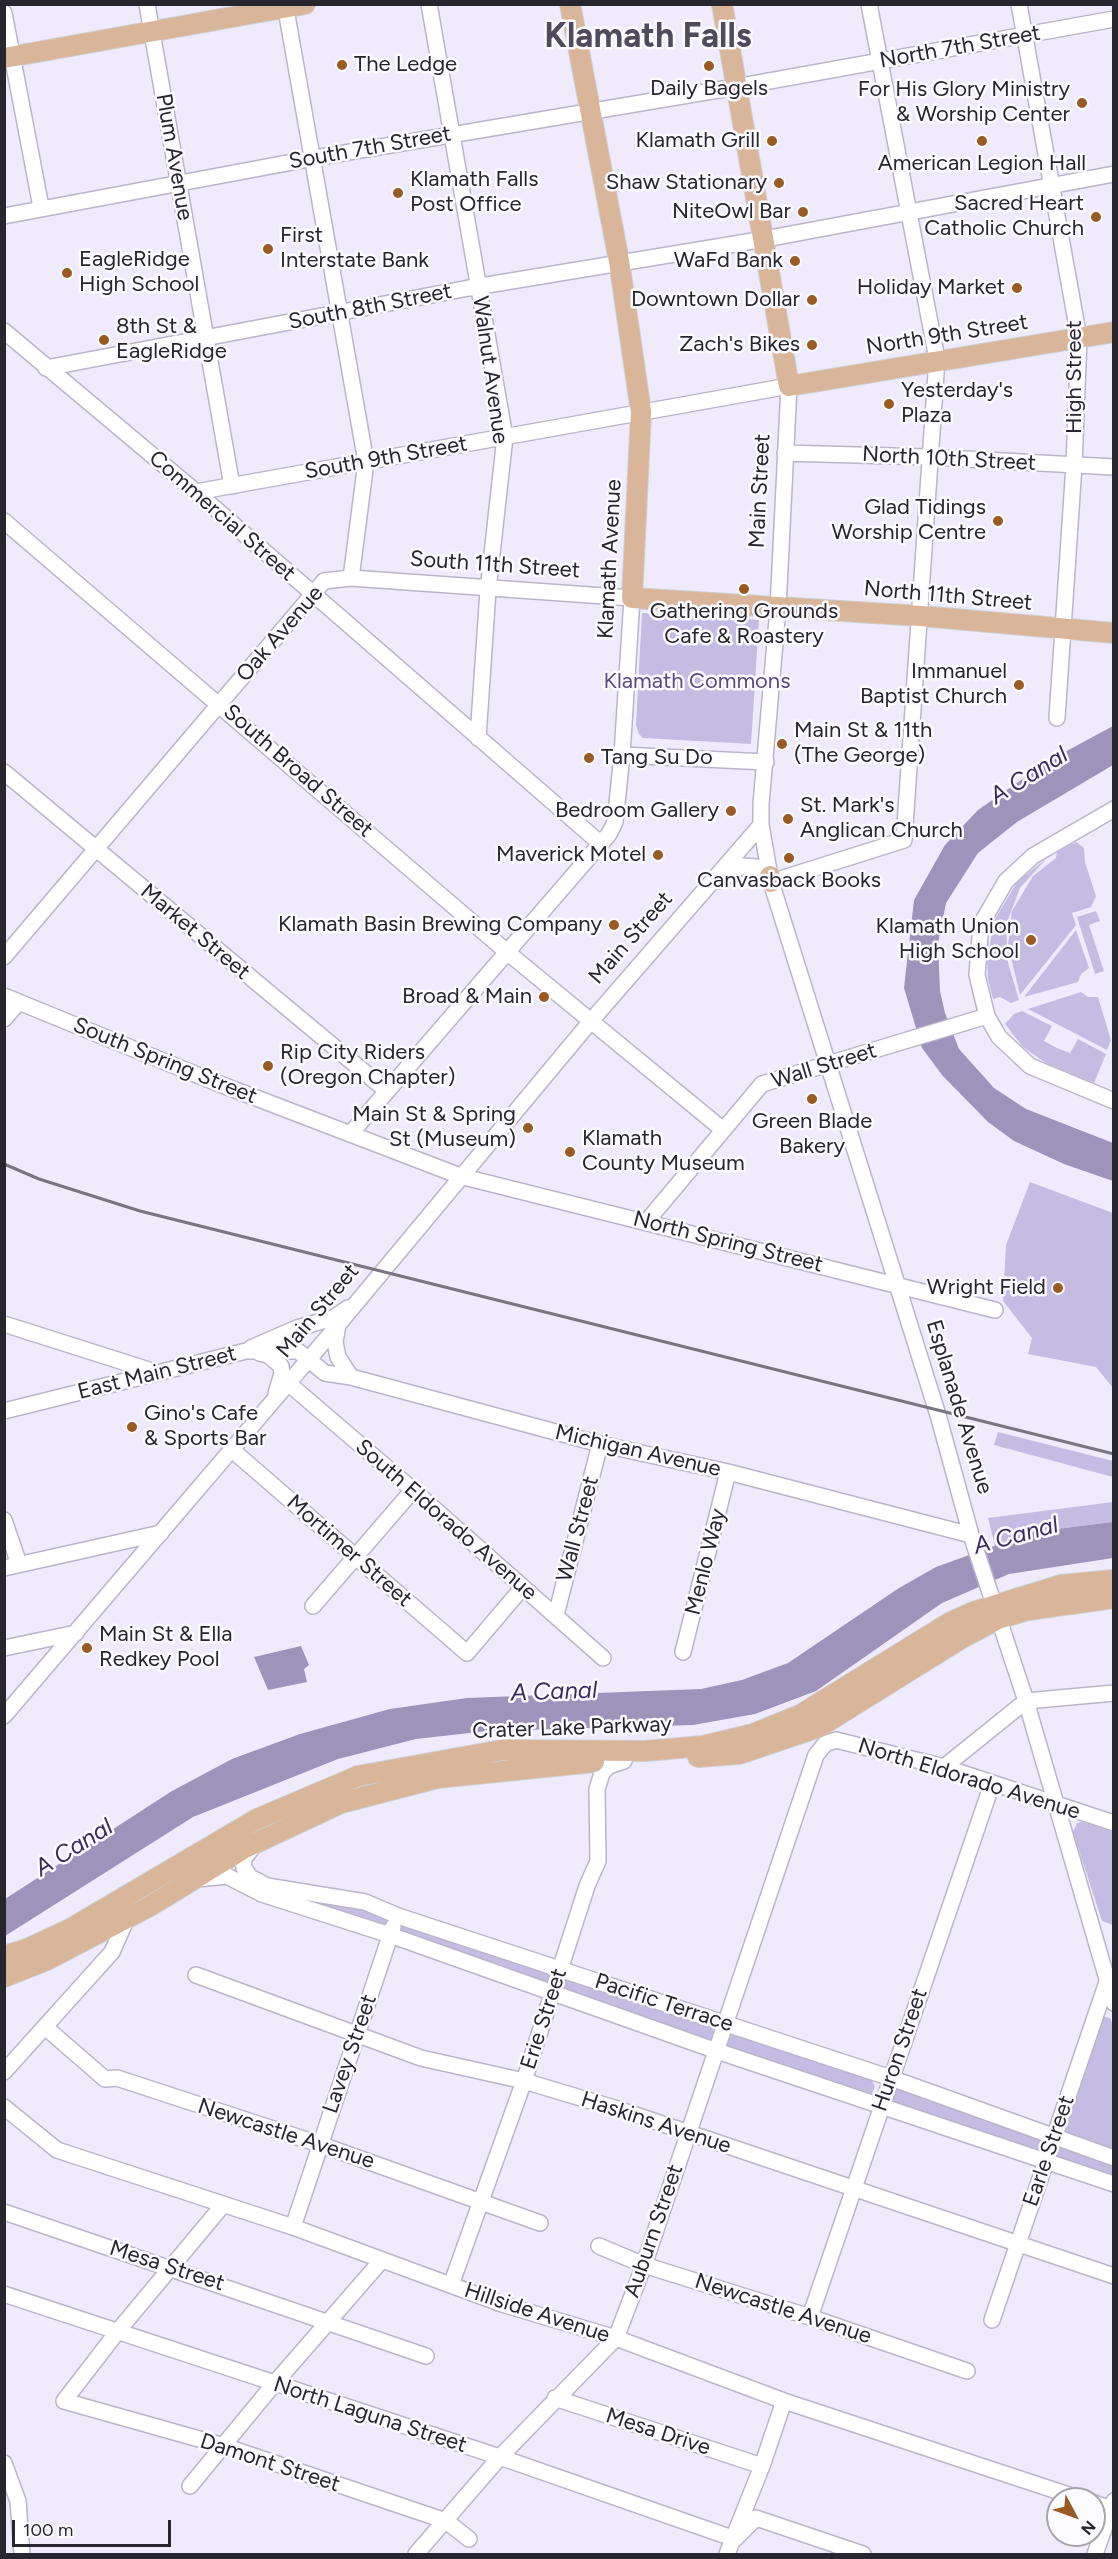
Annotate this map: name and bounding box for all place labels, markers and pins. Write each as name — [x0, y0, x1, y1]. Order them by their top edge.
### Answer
place label: The Ledge — [354, 52, 457, 78]
marker: The Ledge — [335, 58, 349, 72]
marker: Daily Bagels — [702, 59, 716, 73]
place label: Daily Bagels — [650, 76, 768, 102]
place label: For His Glory Ministry & Worship Center — [858, 77, 1070, 128]
marker: For His Glory Ministry & Worship Center — [1075, 96, 1089, 110]
place label: Klamath Grill — [636, 128, 760, 154]
marker: Klamath Grill — [765, 134, 779, 148]
marker: American Legion Hall — [975, 134, 989, 148]
place label: American Legion Hall — [878, 151, 1086, 177]
place label: Klamath Falls Post Office — [410, 167, 538, 218]
place label: Shaw Stationary — [606, 170, 767, 196]
marker: Shaw Stationary — [772, 176, 786, 190]
marker: Klamath Falls Post Office — [391, 186, 405, 200]
place label: Sacred Heart Catholic Church — [924, 191, 1084, 242]
place label: NiteOwl Bar — [672, 199, 791, 225]
marker: NiteOwl Bar — [796, 205, 810, 219]
marker: Sacred Heart Catholic Church — [1089, 210, 1103, 224]
place label: First Interstate Bank — [280, 223, 429, 274]
marker: First Interstate Bank — [261, 242, 275, 256]
place label: EagleRidge High School — [79, 247, 199, 298]
place label: WaFd Bank — [674, 248, 783, 274]
marker: WaFd Bank — [788, 254, 802, 268]
marker: EagleRidge High School — [60, 266, 74, 280]
place label: Holiday Market — [857, 275, 1005, 301]
marker: Holiday Market — [1010, 281, 1024, 295]
place label: Downtown Dollar — [631, 287, 800, 313]
marker: Downtown Dollar — [805, 293, 819, 307]
place label: 8th St & EagleRidge — [116, 314, 227, 366]
place label: Zach's Bikes — [679, 332, 800, 358]
marker: 8th St & EagleRidge — [97, 333, 111, 347]
marker: Zach's Bikes — [805, 338, 819, 352]
place label: Yesterday's Plaza — [901, 378, 1013, 430]
marker: Yesterday's Plaza — [882, 397, 896, 411]
place label: Glad Tidings Worship Centre — [832, 495, 986, 546]
marker: Glad Tidings Worship Centre — [991, 514, 1005, 528]
marker: Gathering Grounds Cafe & Roastery — [737, 582, 751, 596]
place label: Gathering Grounds Cafe & Roastery — [650, 599, 838, 650]
place label: Immanuel Baptist Church — [860, 659, 1007, 710]
marker: Immanuel Baptist Church — [1012, 678, 1026, 692]
place label: Main St & 11th (The George) — [794, 718, 932, 770]
marker: Main St & 11th (The George) — [775, 737, 789, 751]
place label: Tang Su Do — [601, 745, 713, 771]
marker: Tang Su Do — [582, 751, 596, 765]
place label: St. Mark's Anglican Church — [800, 793, 963, 844]
place label: Bedroom Gallery — [555, 798, 719, 824]
marker: Bedroom Gallery — [724, 804, 738, 818]
marker: St. Mark's Anglican Church — [781, 812, 795, 826]
place label: Maverick Motel — [496, 842, 646, 868]
marker: Maverick Motel — [651, 848, 665, 862]
marker: Canvasback Books — [782, 851, 796, 865]
place label: Canvasback Books — [697, 868, 881, 894]
place label: Klamath Basin Brewing Company — [278, 912, 602, 938]
place label: Klamath Union High School — [876, 914, 1019, 966]
marker: Klamath Basin Brewing Company — [607, 918, 621, 932]
marker: Klamath Union High School — [1024, 933, 1038, 947]
place label: Broad & Main — [402, 984, 532, 1010]
marker: Broad & Main — [537, 990, 551, 1004]
place label: Rip City Riders (Oregon Chapter) — [280, 1040, 455, 1092]
marker: Rip City Riders (Oregon Chapter) — [261, 1059, 275, 1073]
marker: Green Blade Bakery — [805, 1092, 819, 1106]
place label: Main St & Spring St (Museum) — [352, 1102, 516, 1154]
place label: Green Blade Bakery — [752, 1109, 872, 1160]
marker: Main St & Spring St (Museum) — [521, 1121, 535, 1135]
place label: Klamath County Museum — [582, 1126, 745, 1178]
marker: Klamath County Museum — [563, 1145, 577, 1159]
place label: Wright Field — [927, 1275, 1046, 1301]
marker: Wright Field — [1051, 1281, 1065, 1295]
place label: Gino's Cafe & Sports Bar — [144, 1401, 266, 1452]
marker: Gino's Cafe & Sports Bar — [125, 1420, 139, 1434]
place label: Main St & Ella Redkey Pool — [99, 1622, 232, 1674]
marker: Main St & Ella Redkey Pool — [80, 1641, 94, 1655]

